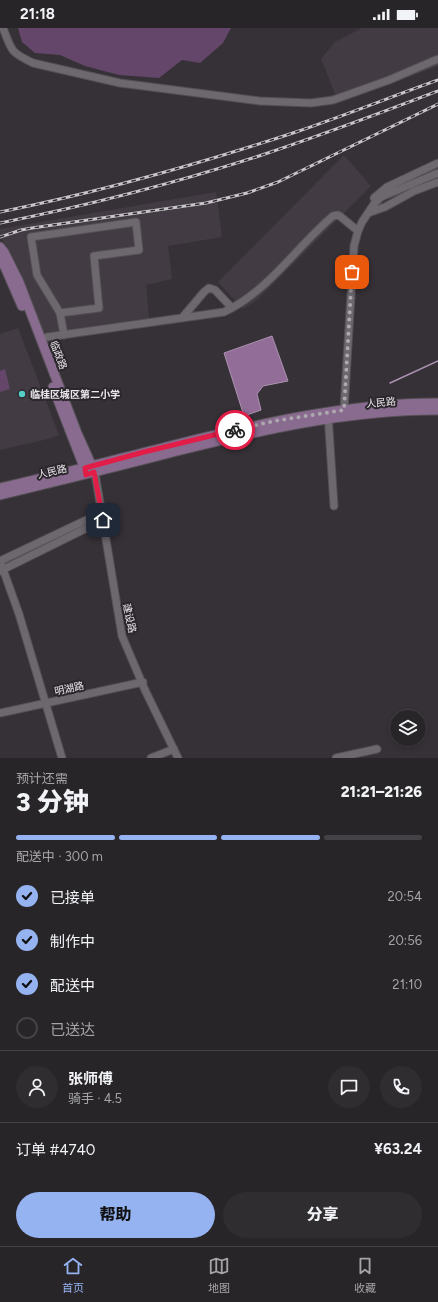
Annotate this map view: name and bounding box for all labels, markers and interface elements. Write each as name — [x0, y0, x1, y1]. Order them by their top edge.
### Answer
text: 21:18 — [20, 5, 55, 23]
pin — [335, 255, 369, 289]
icon: bag — [341, 261, 363, 283]
street label: 临政路 — [47, 339, 70, 372]
place label: 临桂区城区第二小学 — [30, 388, 120, 401]
marker: 临桂区城区第二小学 — [17, 389, 27, 399]
street label: 人民路 — [366, 395, 397, 410]
courier — [215, 410, 255, 450]
icon: bike — [224, 419, 246, 441]
street label: 人民路 — [36, 462, 68, 481]
pin — [86, 503, 120, 537]
icon: home — [92, 509, 114, 531]
street label: 建设路 — [120, 602, 139, 634]
street label: 明湖路 — [53, 679, 85, 698]
map controls — [390, 710, 426, 746]
button: layers — [390, 710, 426, 746]
text: 预计还需 — [16, 771, 68, 786]
text: 21:21–21:26 — [341, 783, 422, 801]
text: 3 分钟 — [16, 786, 89, 818]
text: 配送中 · 300 m — [16, 849, 103, 864]
icon: check — [16, 885, 38, 907]
text: 已接单 — [50, 889, 95, 907]
text: 20:54 — [388, 889, 422, 904]
icon: check — [16, 929, 38, 951]
text: 制作中 — [50, 933, 95, 951]
text: 20:56 — [388, 933, 422, 948]
icon: check — [16, 973, 38, 995]
text: 配送中 — [50, 977, 95, 995]
text: 21:10 — [392, 977, 422, 992]
text: 已送达 — [50, 1021, 95, 1039]
button: person — [16, 1066, 58, 1108]
button: chat — [328, 1066, 370, 1108]
button: phone — [380, 1066, 422, 1108]
text: 张师傅 — [68, 1070, 113, 1088]
text: 骑手 · 4.5 — [68, 1091, 122, 1106]
text: ¥63.24 — [374, 1140, 422, 1158]
text: 订单 #4740 — [16, 1141, 95, 1159]
button: 帮助 — [16, 1192, 215, 1238]
button: 分享 — [223, 1192, 422, 1238]
tab: 首页 — [62, 1255, 84, 1295]
tab: 地图 — [208, 1255, 230, 1295]
tab: 收藏 — [354, 1255, 376, 1295]

